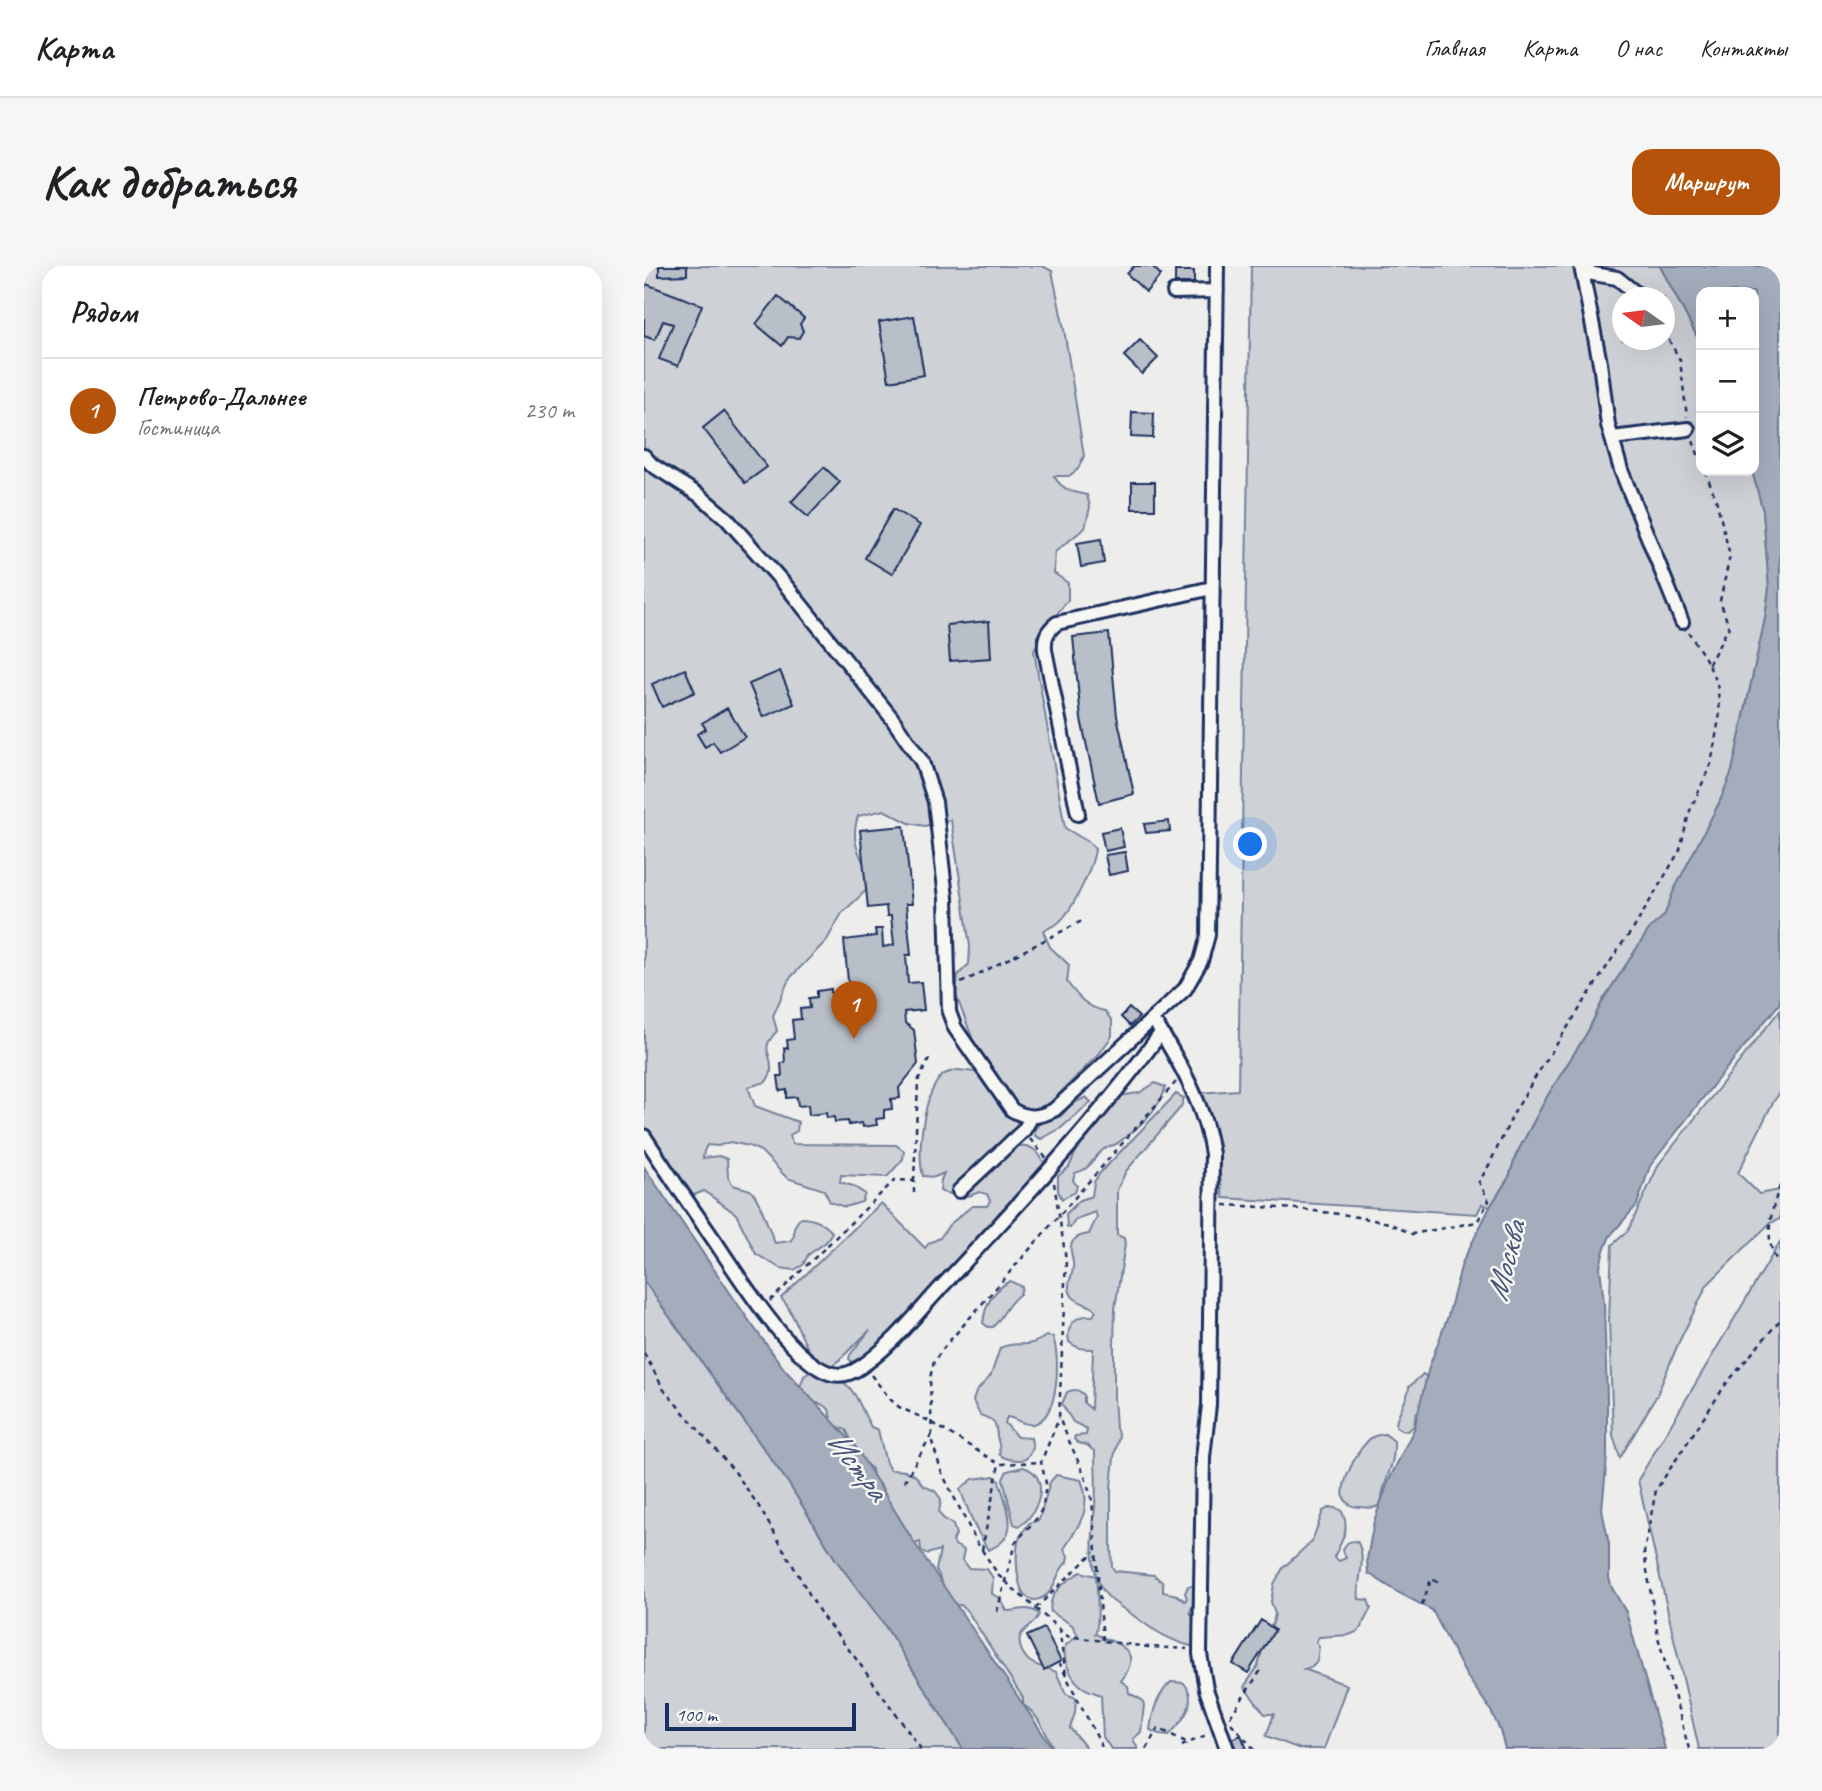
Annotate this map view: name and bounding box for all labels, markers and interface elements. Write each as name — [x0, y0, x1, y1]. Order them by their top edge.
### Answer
text: Карта — [35, 27, 114, 69]
text: Главная — [1424, 33, 1485, 63]
text: Карта — [1523, 33, 1577, 63]
text: О нас — [1615, 33, 1662, 63]
text: Контакты — [1700, 33, 1787, 63]
button: Маршрут — [1632, 149, 1780, 215]
text: Как добраться — [42, 151, 295, 213]
north arrow — [1612, 287, 1675, 350]
map controls — [1696, 287, 1759, 476]
button: + — [1696, 287, 1759, 350]
text: Рядом — [70, 293, 137, 331]
button: − — [1696, 350, 1759, 413]
text: Петрово-Дальнее — [137, 380, 306, 413]
text: 1 — [88, 396, 98, 425]
text: 230 m — [525, 396, 574, 425]
text: Гостиница — [137, 413, 219, 442]
button: layers — [1696, 413, 1759, 476]
your location — [1233, 827, 1267, 861]
pin: 1 — [831, 981, 877, 1039]
water label: Москва — [1476, 1214, 1536, 1305]
water label: Истра — [818, 1422, 899, 1511]
scale bar — [665, 1700, 856, 1732]
text: 100 m — [676, 1703, 717, 1727]

